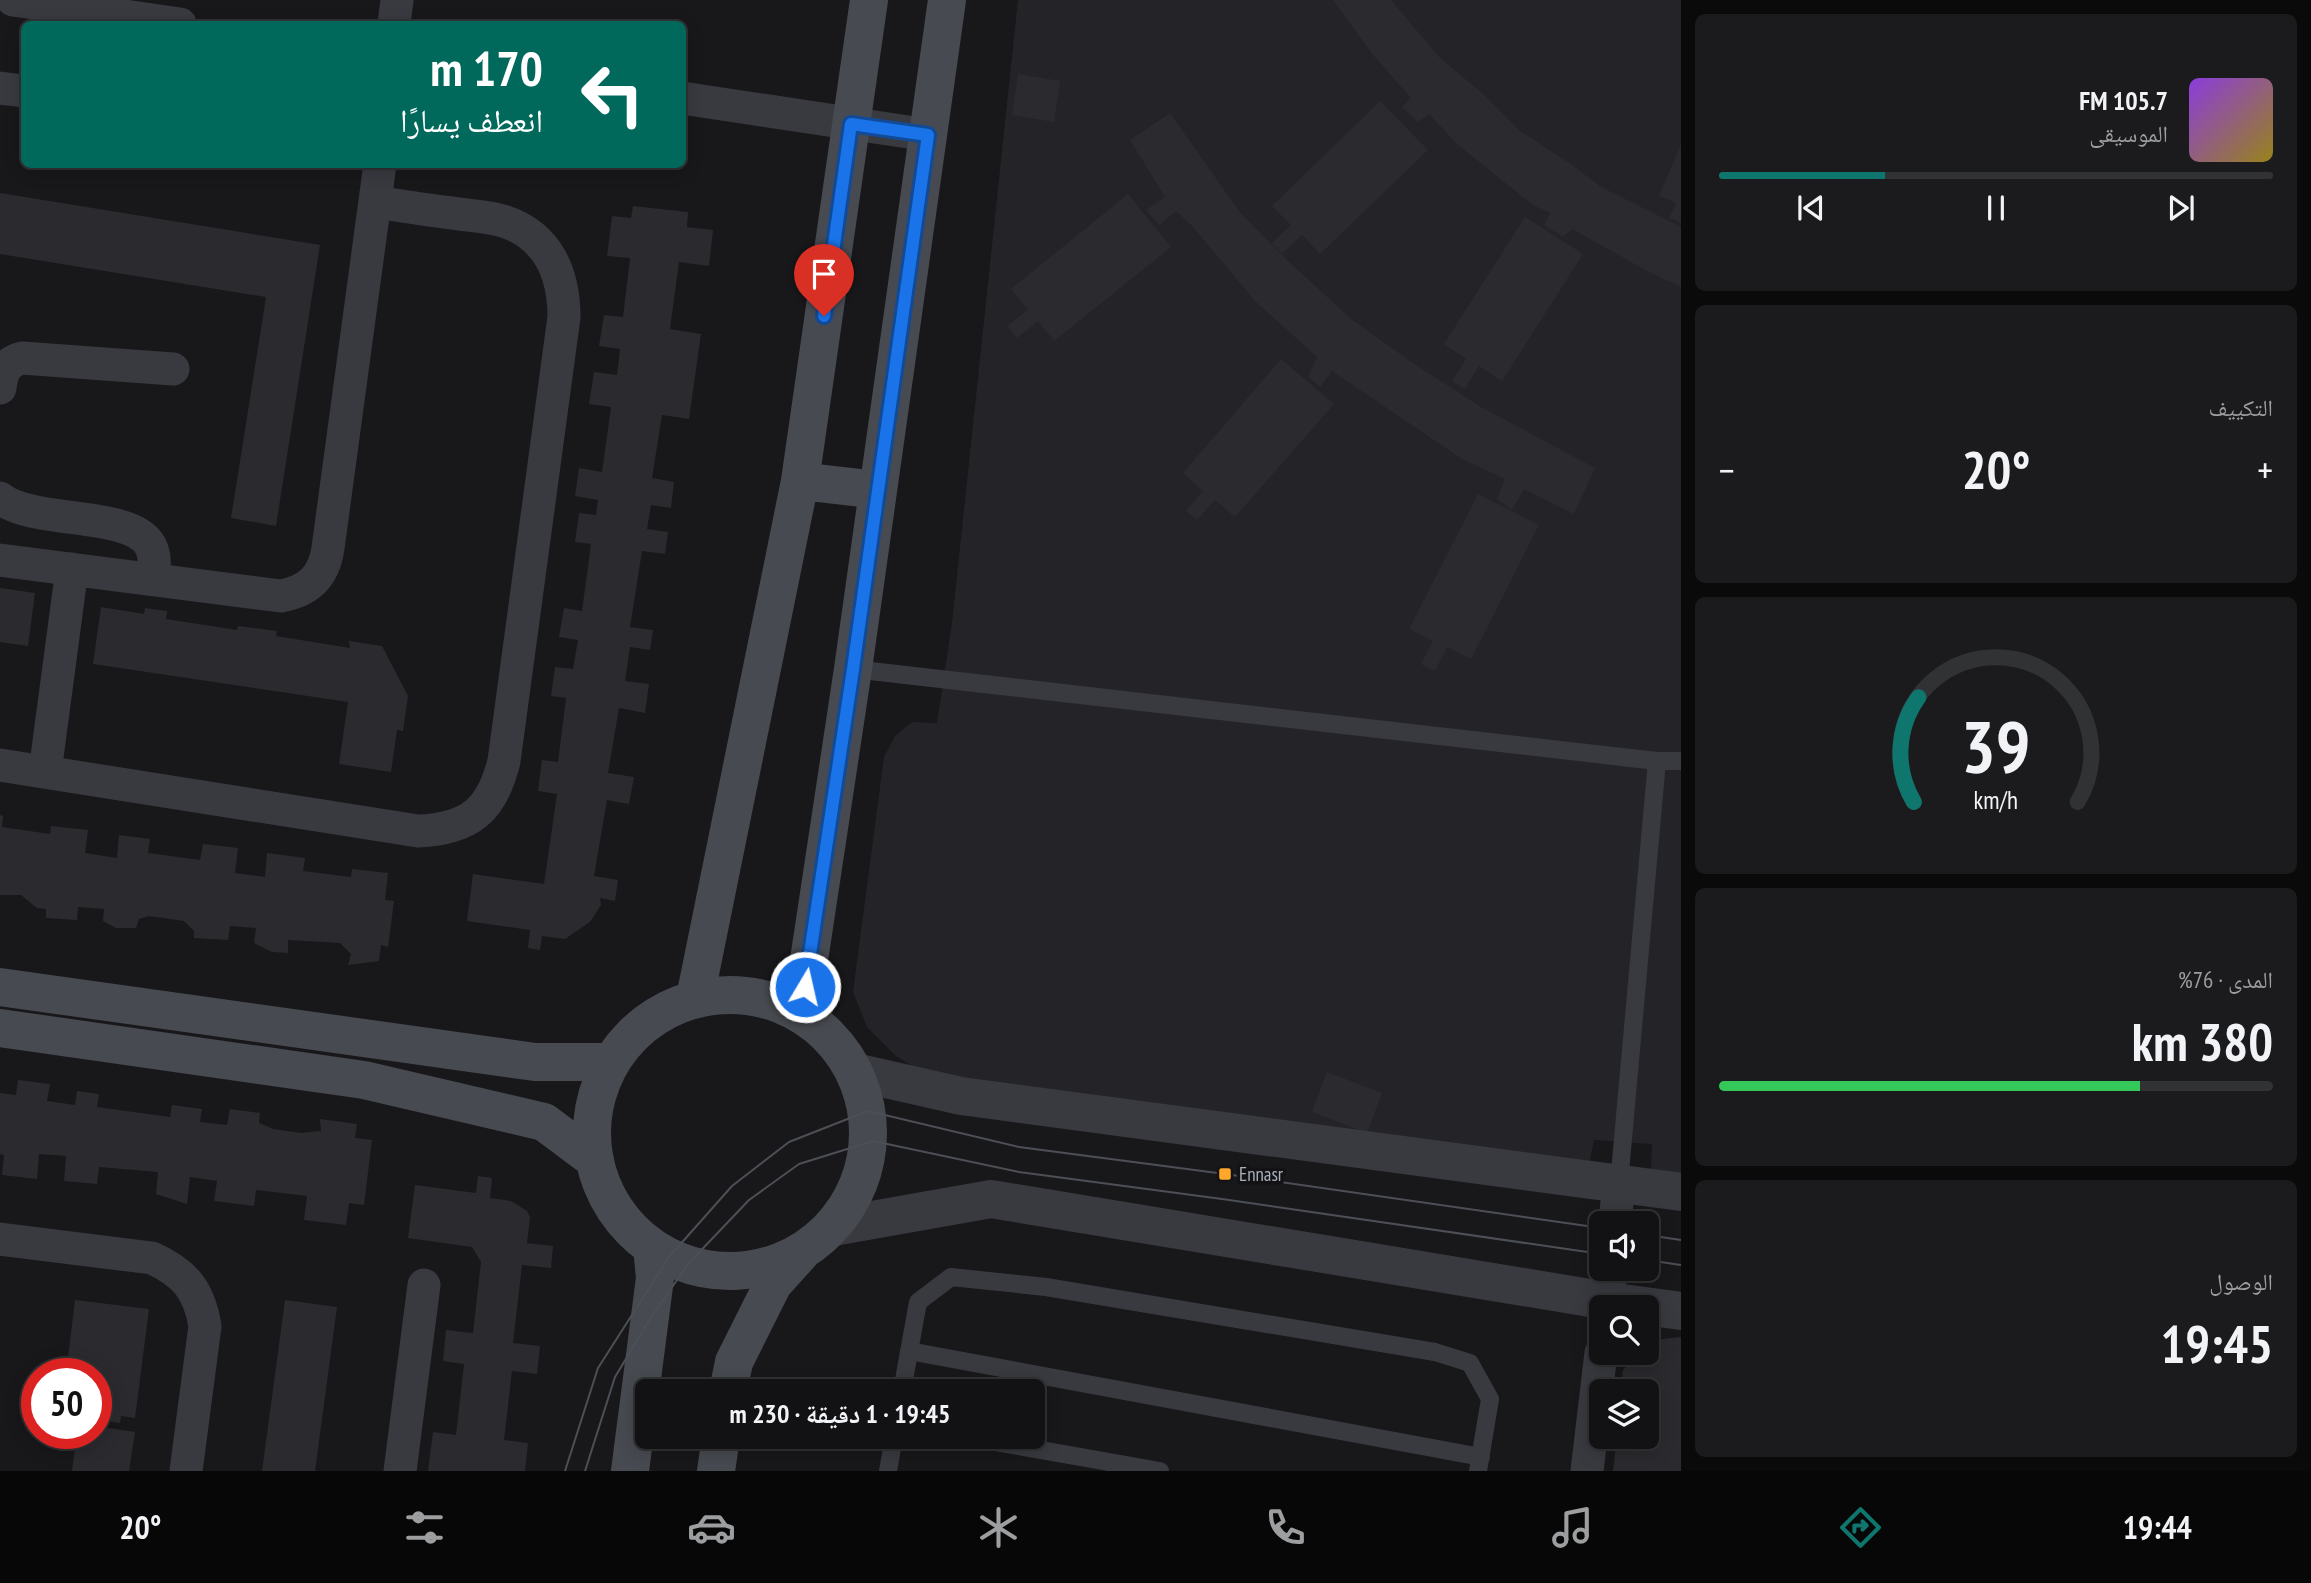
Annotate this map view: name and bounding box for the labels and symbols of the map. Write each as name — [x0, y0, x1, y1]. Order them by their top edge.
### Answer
pin — [794, 244, 854, 316]
position arrow — [768, 950, 842, 1024]
place label: Ennasr — [1239, 1162, 1284, 1186]
marker: Ennasr — [1217, 1166, 1233, 1182]
speed limit sign: 50 — [21, 1358, 112, 1449]

